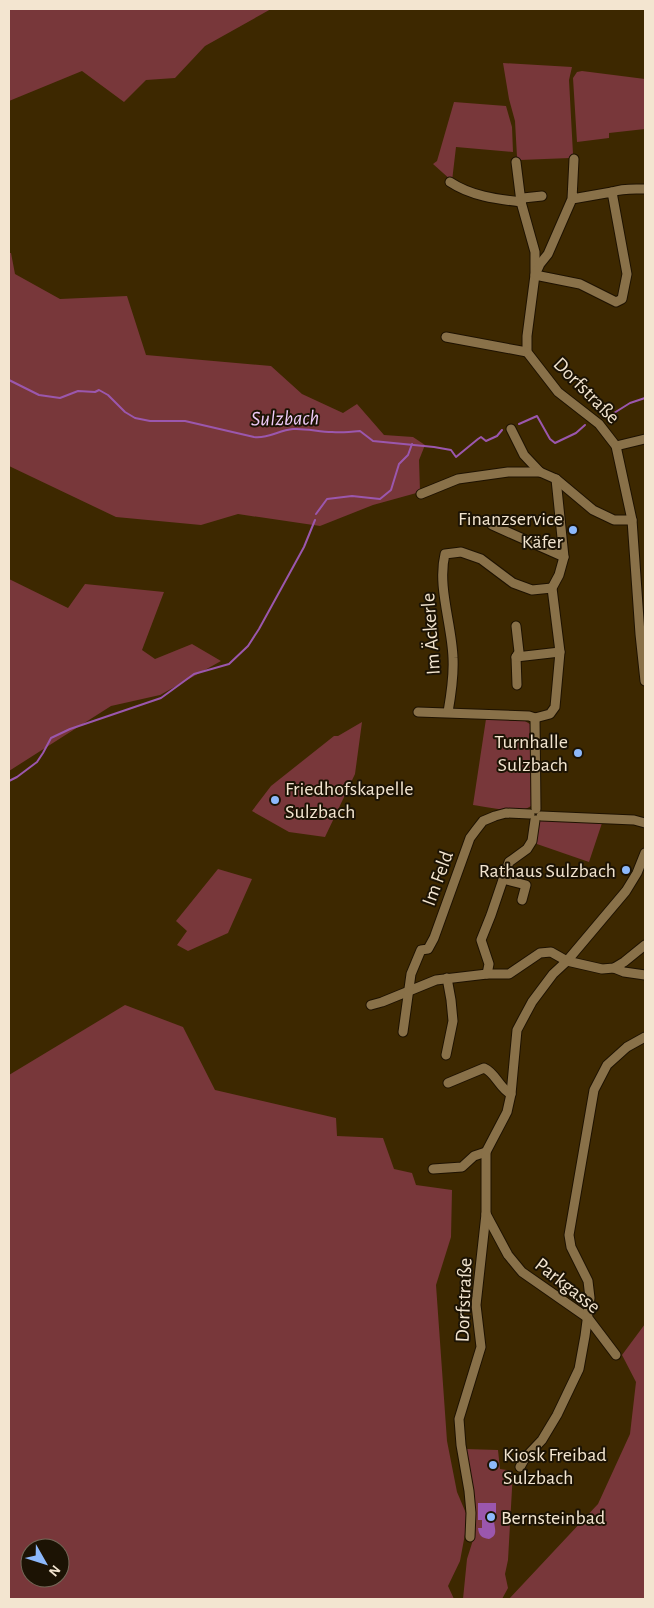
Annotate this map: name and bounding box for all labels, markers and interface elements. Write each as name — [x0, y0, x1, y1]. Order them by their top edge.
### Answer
street label: Dorfstraße — [549, 354, 623, 428]
water label: Sulzbach — [251, 407, 319, 430]
place label: Finanzservice Käfer — [458, 509, 564, 552]
marker: Finanzservice Käfer — [567, 524, 579, 536]
street label: Im Äckerle — [418, 592, 444, 676]
place label: Turnhalle Sulzbach — [494, 732, 568, 775]
marker: Turnhalle Sulzbach — [572, 747, 584, 759]
place label: Friedhofskapelle Sulzbach — [285, 779, 414, 822]
marker: Friedhofskapelle Sulzbach — [269, 794, 281, 806]
street label: Im Feld — [419, 848, 457, 909]
place label: Rathaus Sulzbach — [479, 861, 616, 881]
marker: Rathaus Sulzbach — [620, 864, 632, 876]
street label: Parkgasse — [531, 1254, 604, 1317]
street label: Dorfstraße — [453, 1257, 475, 1343]
place label: Kiosk Freibad Sulzbach — [503, 1445, 607, 1488]
marker: Kiosk Freibad Sulzbach — [487, 1459, 499, 1471]
place label: Bernsteinbad — [501, 1508, 605, 1528]
marker: Bernsteinbad — [485, 1511, 497, 1523]
north arrow — [20, 1538, 70, 1588]
text: N — [46, 1562, 63, 1579]

